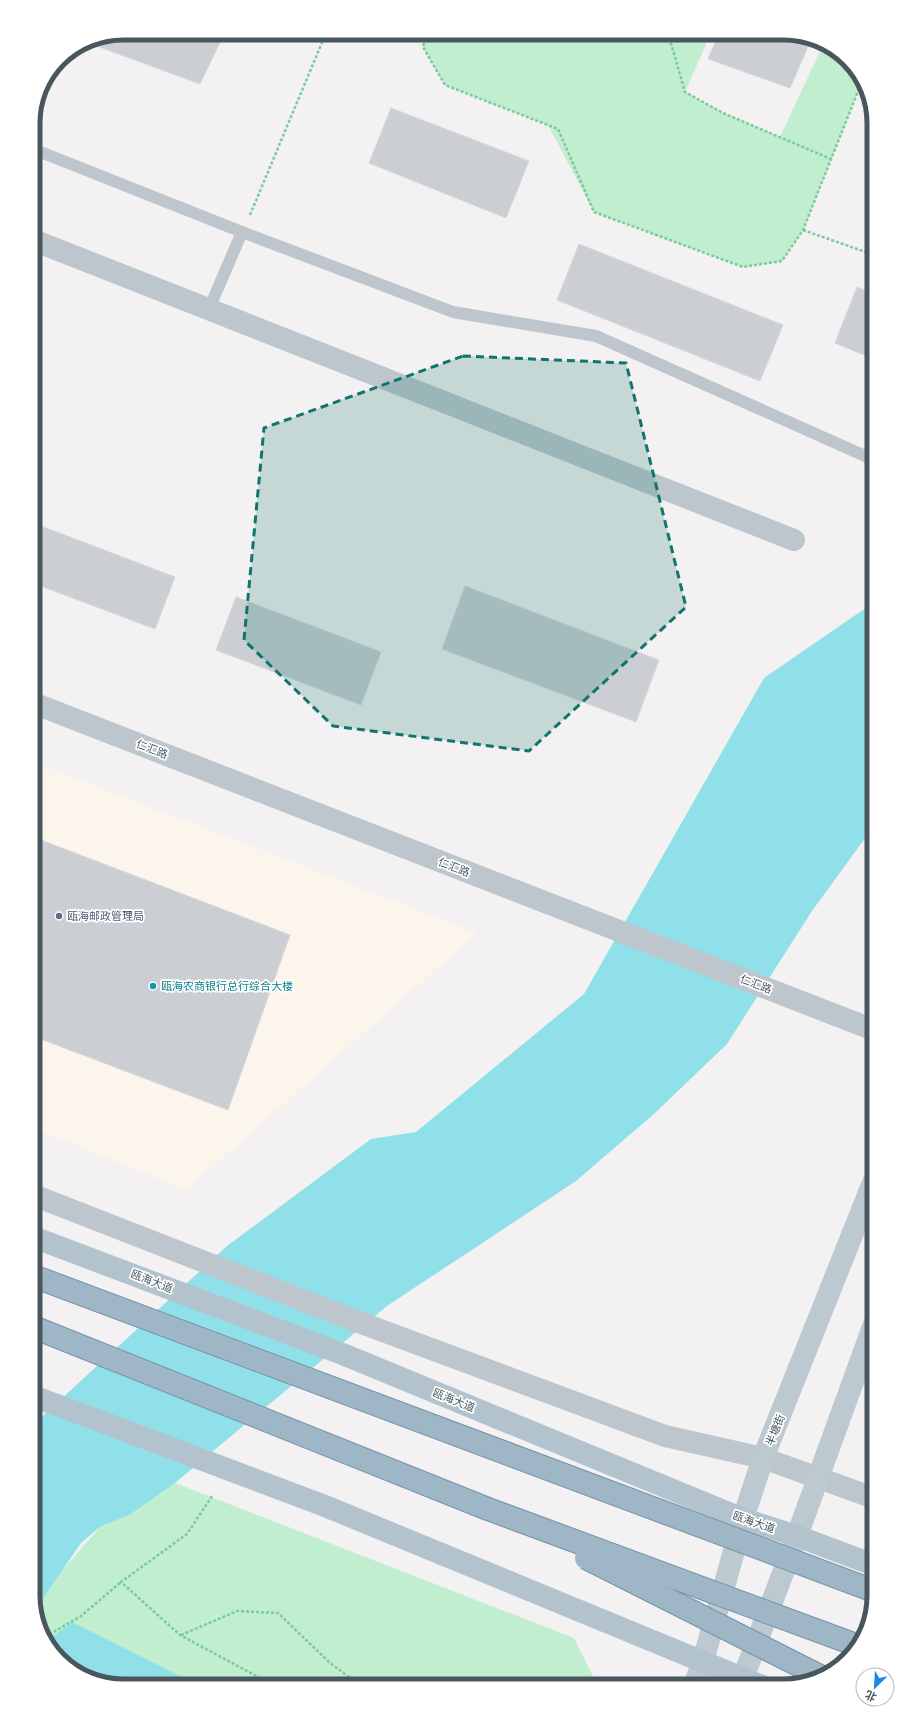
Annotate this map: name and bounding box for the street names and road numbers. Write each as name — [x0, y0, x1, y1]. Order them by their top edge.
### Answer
street label: 仁汇路 — [134, 737, 170, 761]
street label: 仁汇路 — [436, 855, 472, 879]
street label: 仁汇路 — [738, 972, 774, 996]
street label: 瓯海大道 — [129, 1267, 175, 1295]
street label: 瓯海大道 — [431, 1385, 477, 1415]
street label: 半塘街 — [762, 1412, 788, 1448]
street label: 瓯海大道 — [731, 1508, 777, 1536]

